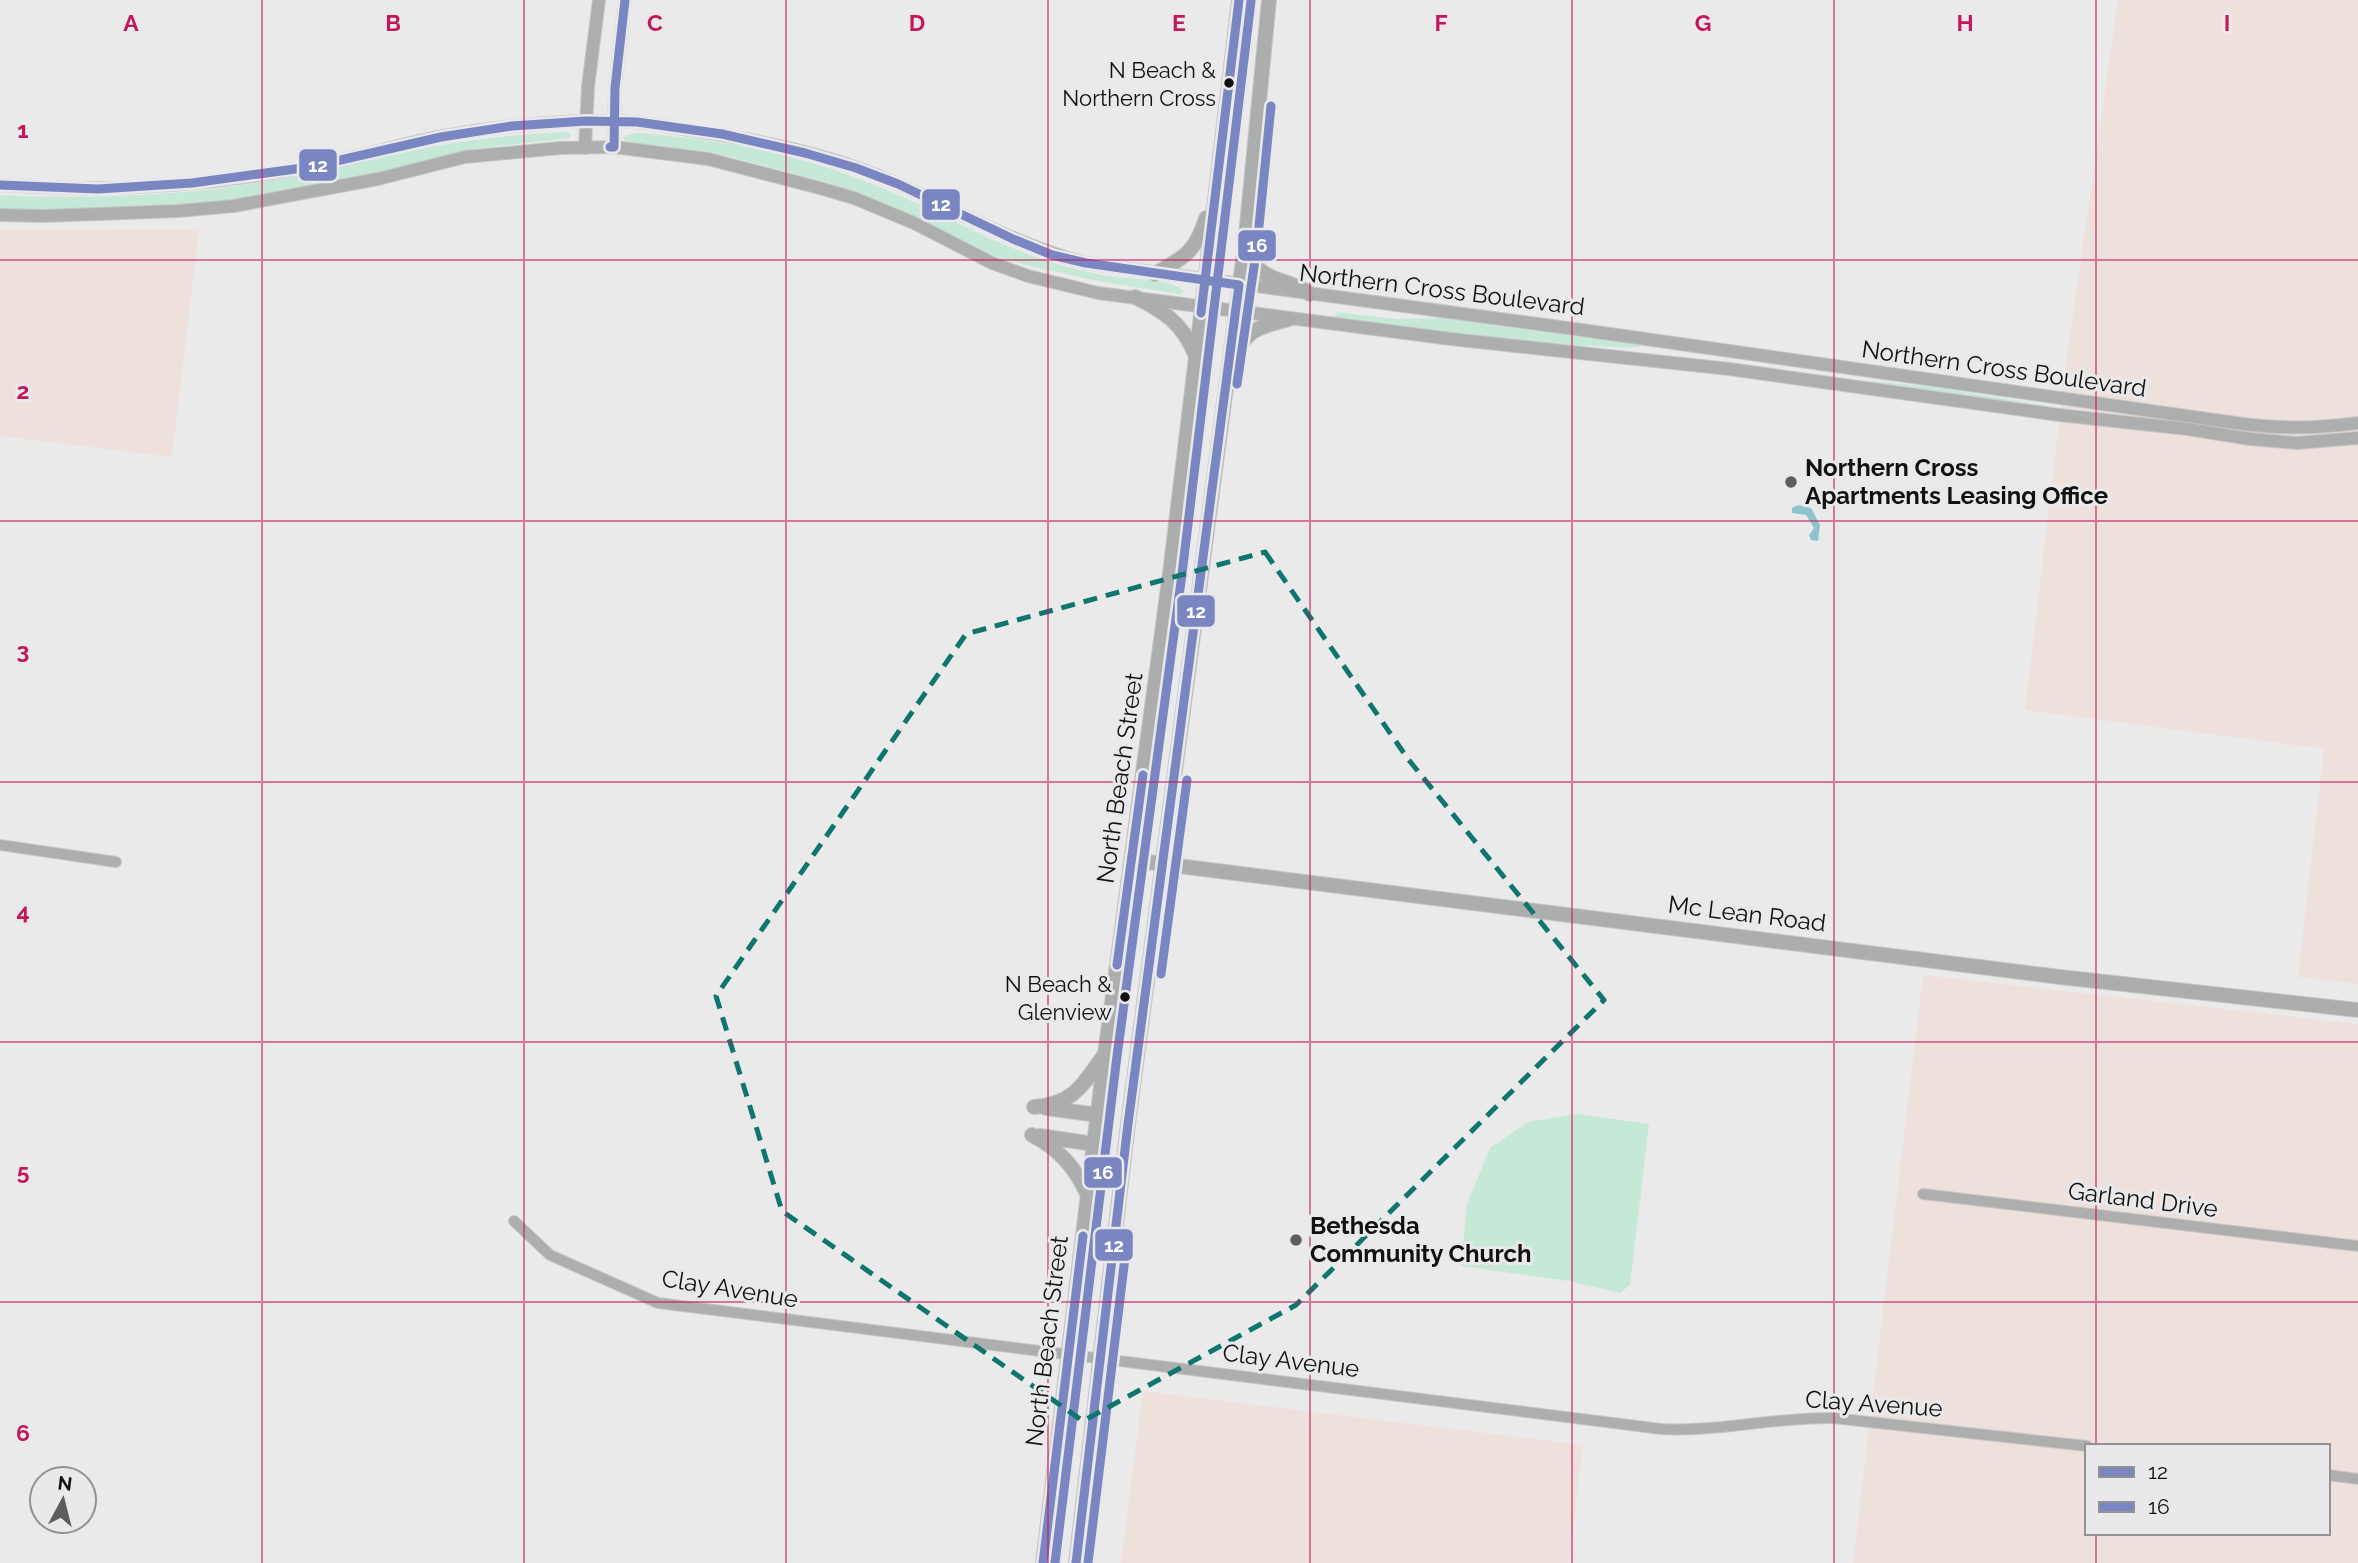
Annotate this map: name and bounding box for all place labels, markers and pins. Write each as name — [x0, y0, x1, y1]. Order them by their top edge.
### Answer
place label: N Beach & Northern Cross — [1062, 57, 1216, 111]
marker: N Beach & Northern Cross — [1222, 76, 1236, 90]
place label: Northern Cross Apartments Leasing Office — [1805, 453, 2108, 510]
marker: Northern Cross Apartments Leasing Office — [1783, 474, 1799, 490]
place label: N Beach & Glenview — [1005, 971, 1112, 1025]
marker: N Beach & Glenview — [1118, 990, 1132, 1004]
place label: Bethesda Community Church — [1310, 1211, 1532, 1268]
marker: Bethesda Community Church — [1288, 1232, 1304, 1248]

